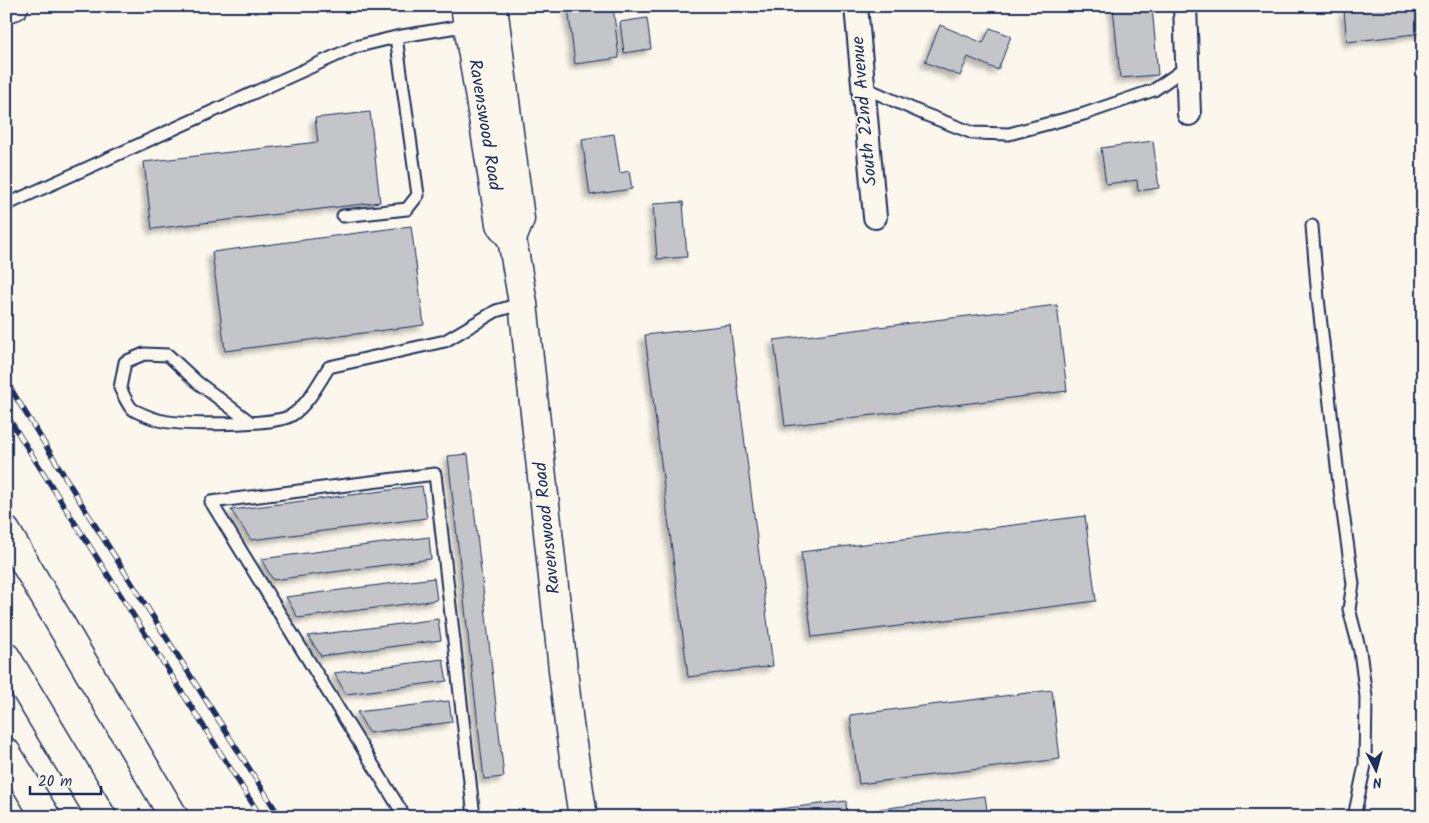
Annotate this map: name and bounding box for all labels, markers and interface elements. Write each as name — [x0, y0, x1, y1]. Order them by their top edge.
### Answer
street label: South 22nd Avenue — [844, 35, 886, 187]
street label: Ravenswood Road — [459, 57, 509, 194]
street label: Ravenswood Road — [527, 460, 569, 595]
north arrow — [1352, 746, 1402, 796]
scale bar — [30, 763, 101, 795]
text: 20 m — [38, 770, 72, 794]
text: N — [1372, 771, 1383, 793]

